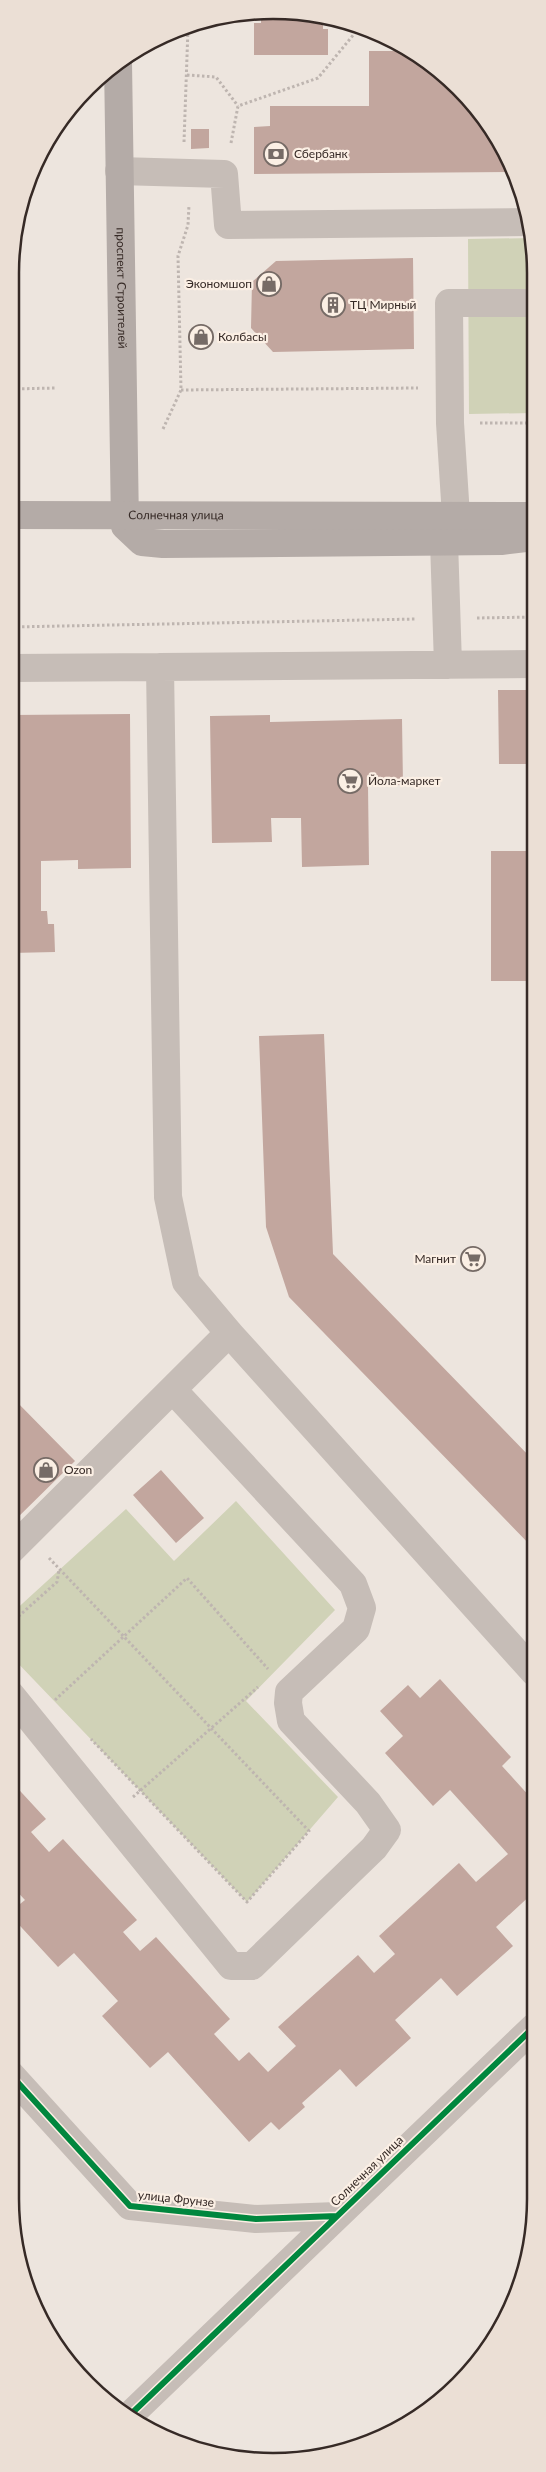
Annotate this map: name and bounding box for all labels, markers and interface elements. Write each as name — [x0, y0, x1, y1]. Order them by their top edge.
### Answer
bank icon: Сбербанк — [263, 141, 289, 167]
place label: Сбербанк — [294, 146, 349, 161]
street label: проспект Строителей — [113, 227, 130, 349]
shop icon: Экономшоп — [256, 271, 282, 297]
place label: Экономшоп — [186, 276, 252, 291]
building icon: ТЦ Мирный — [320, 292, 346, 318]
place label: ТЦ Мирный — [350, 297, 417, 312]
shop icon: Колбасы — [188, 324, 214, 350]
place label: Колбасы — [218, 329, 267, 344]
street label: Солнечная улица — [128, 507, 224, 522]
supermarket icon: Йола-маркет — [337, 768, 363, 794]
place label: Йола-маркет — [368, 773, 440, 788]
supermarket icon: Магнит — [460, 1246, 486, 1272]
place label: Магнит — [414, 1251, 456, 1266]
shop icon: Ozon — [33, 1457, 59, 1483]
place label: Ozon — [64, 1462, 92, 1477]
street label: Солнечная улица — [327, 2132, 406, 2209]
street label: улица Фрунзе — [137, 2187, 215, 2210]

